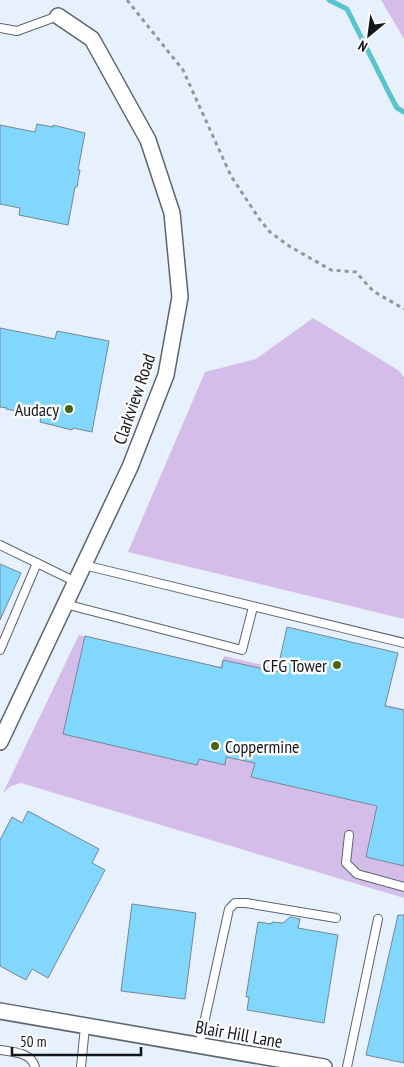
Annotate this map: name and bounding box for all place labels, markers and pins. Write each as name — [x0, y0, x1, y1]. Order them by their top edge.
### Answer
place label: Audacy — [15, 398, 59, 421]
marker: Audacy — [63, 403, 75, 415]
place label: CFG Tower — [262, 654, 327, 677]
marker: CFG Tower — [331, 659, 343, 671]
place label: Coppermine — [225, 735, 300, 758]
marker: Coppermine — [209, 740, 221, 752]

